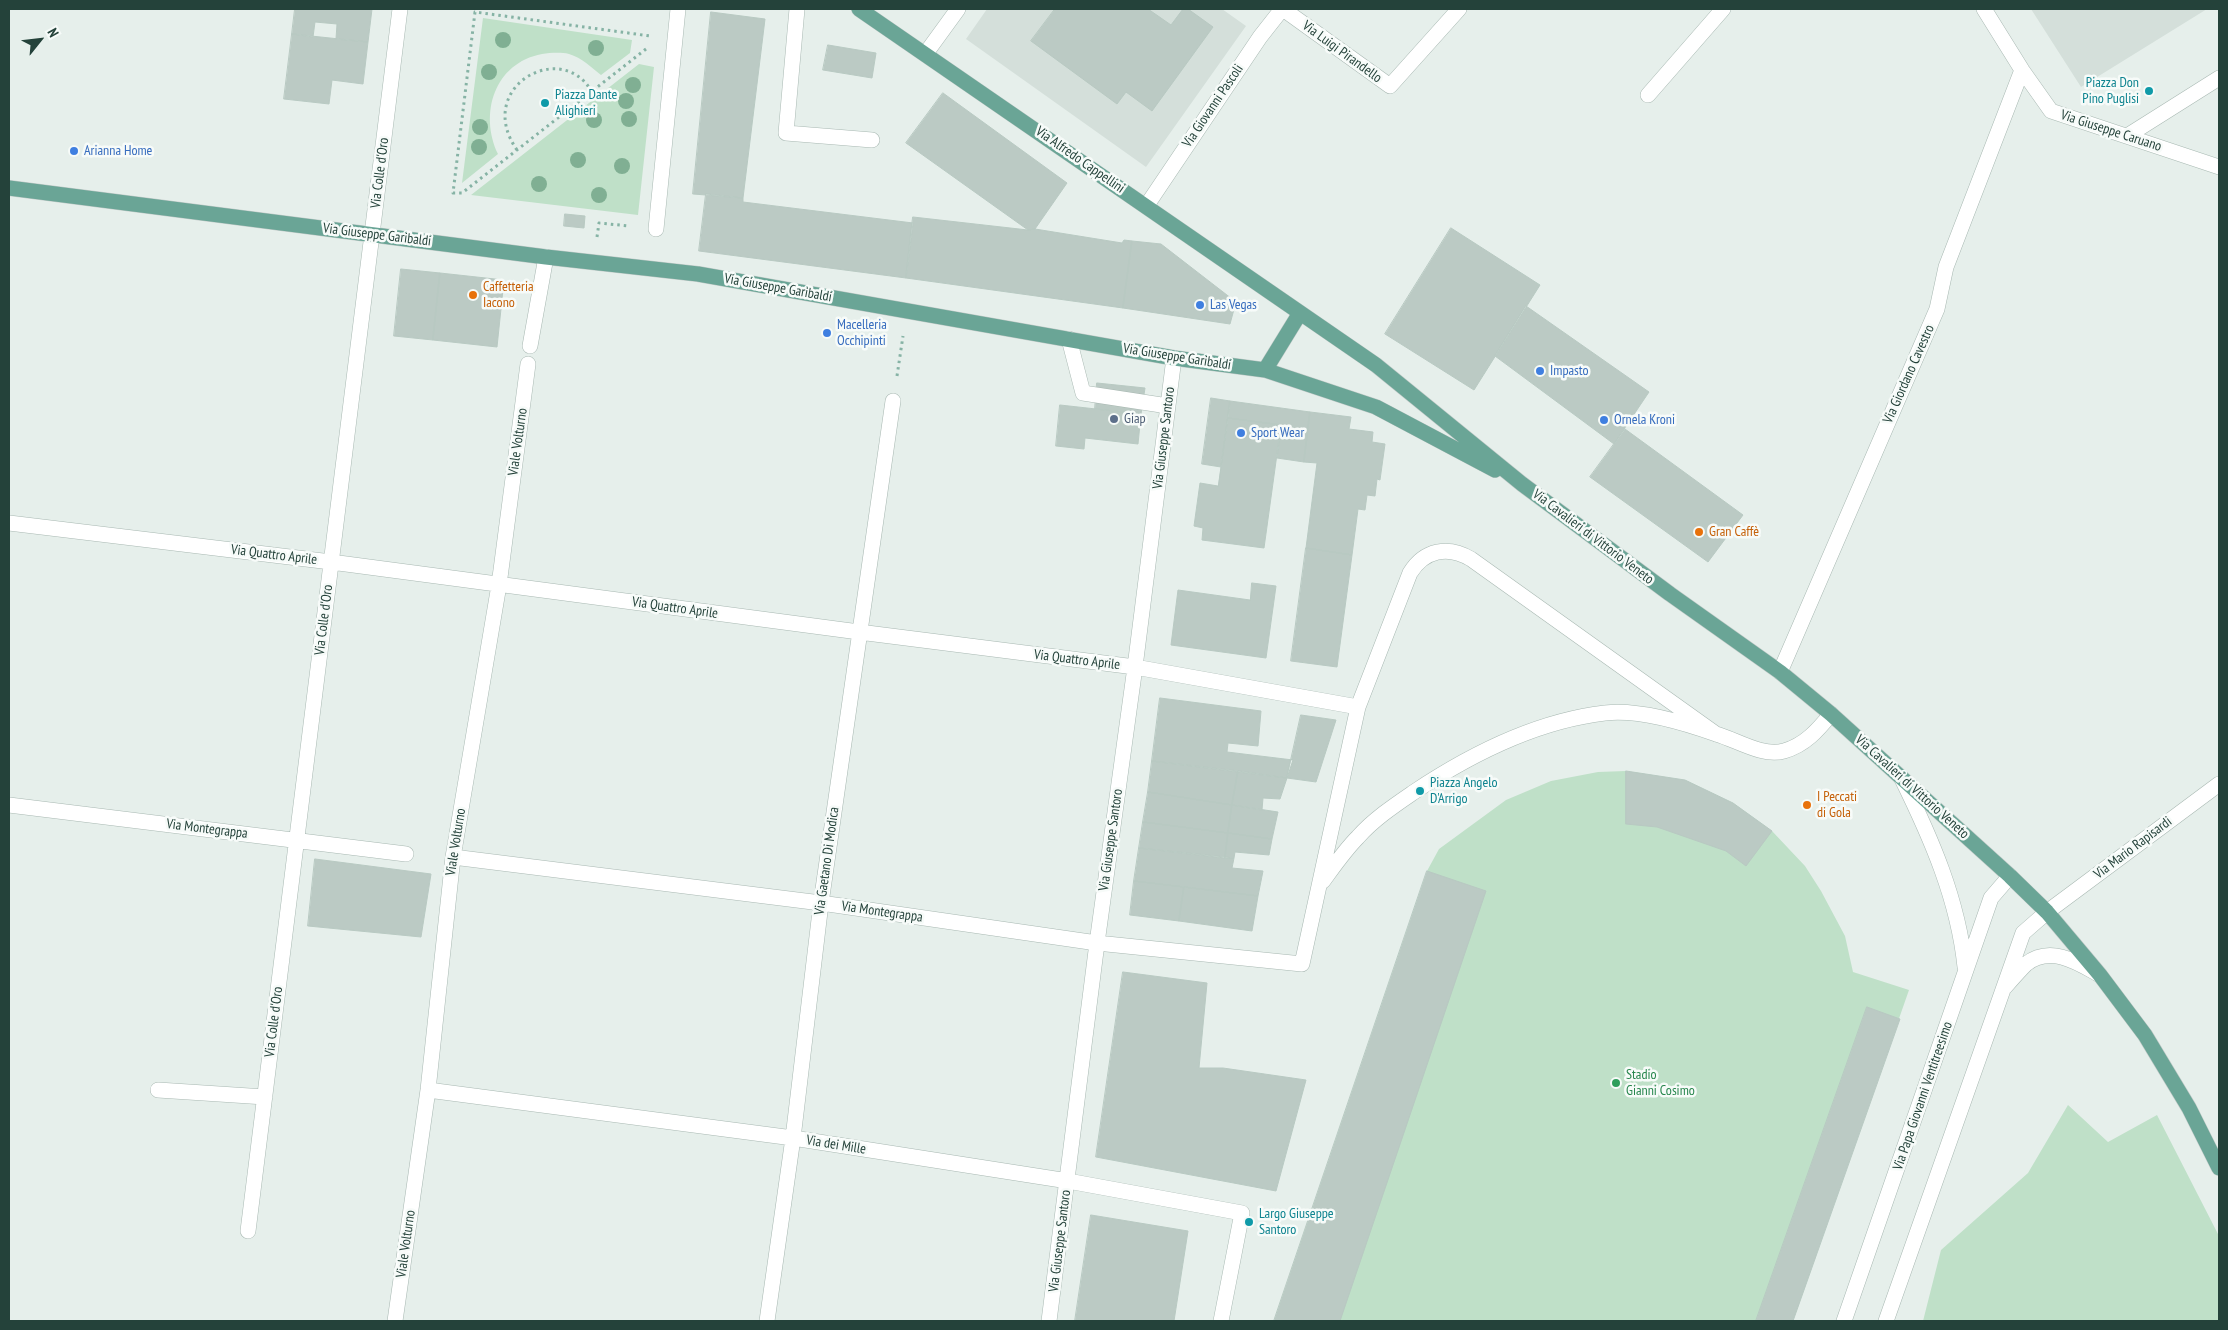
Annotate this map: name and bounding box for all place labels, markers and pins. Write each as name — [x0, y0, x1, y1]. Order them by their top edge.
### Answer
place label: Piazza Don Pino Puglisi — [2082, 75, 2139, 108]
marker: Piazza Don Pino Puglisi — [2143, 85, 2155, 97]
place label: Piazza Dante Alighieri — [555, 87, 617, 120]
marker: Piazza Dante Alighieri — [539, 97, 551, 109]
place label: Arianna Home — [84, 143, 152, 159]
marker: Arianna Home — [68, 145, 80, 157]
place label: Caffetteria Iacono — [483, 279, 534, 312]
marker: Caffetteria Iacono — [467, 289, 479, 301]
place label: Las Vegas — [1210, 297, 1257, 313]
marker: Las Vegas — [1194, 299, 1206, 311]
place label: Macelleria Occhipinti — [837, 317, 887, 350]
marker: Macelleria Occhipinti — [821, 327, 833, 339]
place label: Impasto — [1550, 363, 1589, 379]
marker: Impasto — [1534, 365, 1546, 377]
place label: Giap — [1124, 411, 1146, 427]
place label: Ornela Kroni — [1614, 412, 1675, 428]
marker: Giap — [1108, 413, 1120, 425]
marker: Ornela Kroni — [1598, 414, 1610, 426]
place label: Sport Wear — [1251, 425, 1304, 441]
marker: Sport Wear — [1235, 427, 1247, 439]
place label: Gran Caffè — [1709, 524, 1759, 540]
marker: Gran Caffè — [1693, 526, 1705, 538]
place label: Piazza Angelo D'Arrigo — [1430, 775, 1498, 808]
marker: Piazza Angelo D'Arrigo — [1414, 785, 1426, 797]
place label: I Peccati di Gola — [1817, 789, 1857, 822]
marker: I Peccati di Gola — [1801, 799, 1813, 811]
place label: Stadio Gianni Cosimo — [1626, 1067, 1695, 1100]
marker: Stadio Gianni Cosimo — [1610, 1077, 1622, 1089]
place label: Largo Giuseppe Santoro — [1259, 1206, 1334, 1238]
marker: Largo Giuseppe Santoro — [1243, 1216, 1255, 1228]

